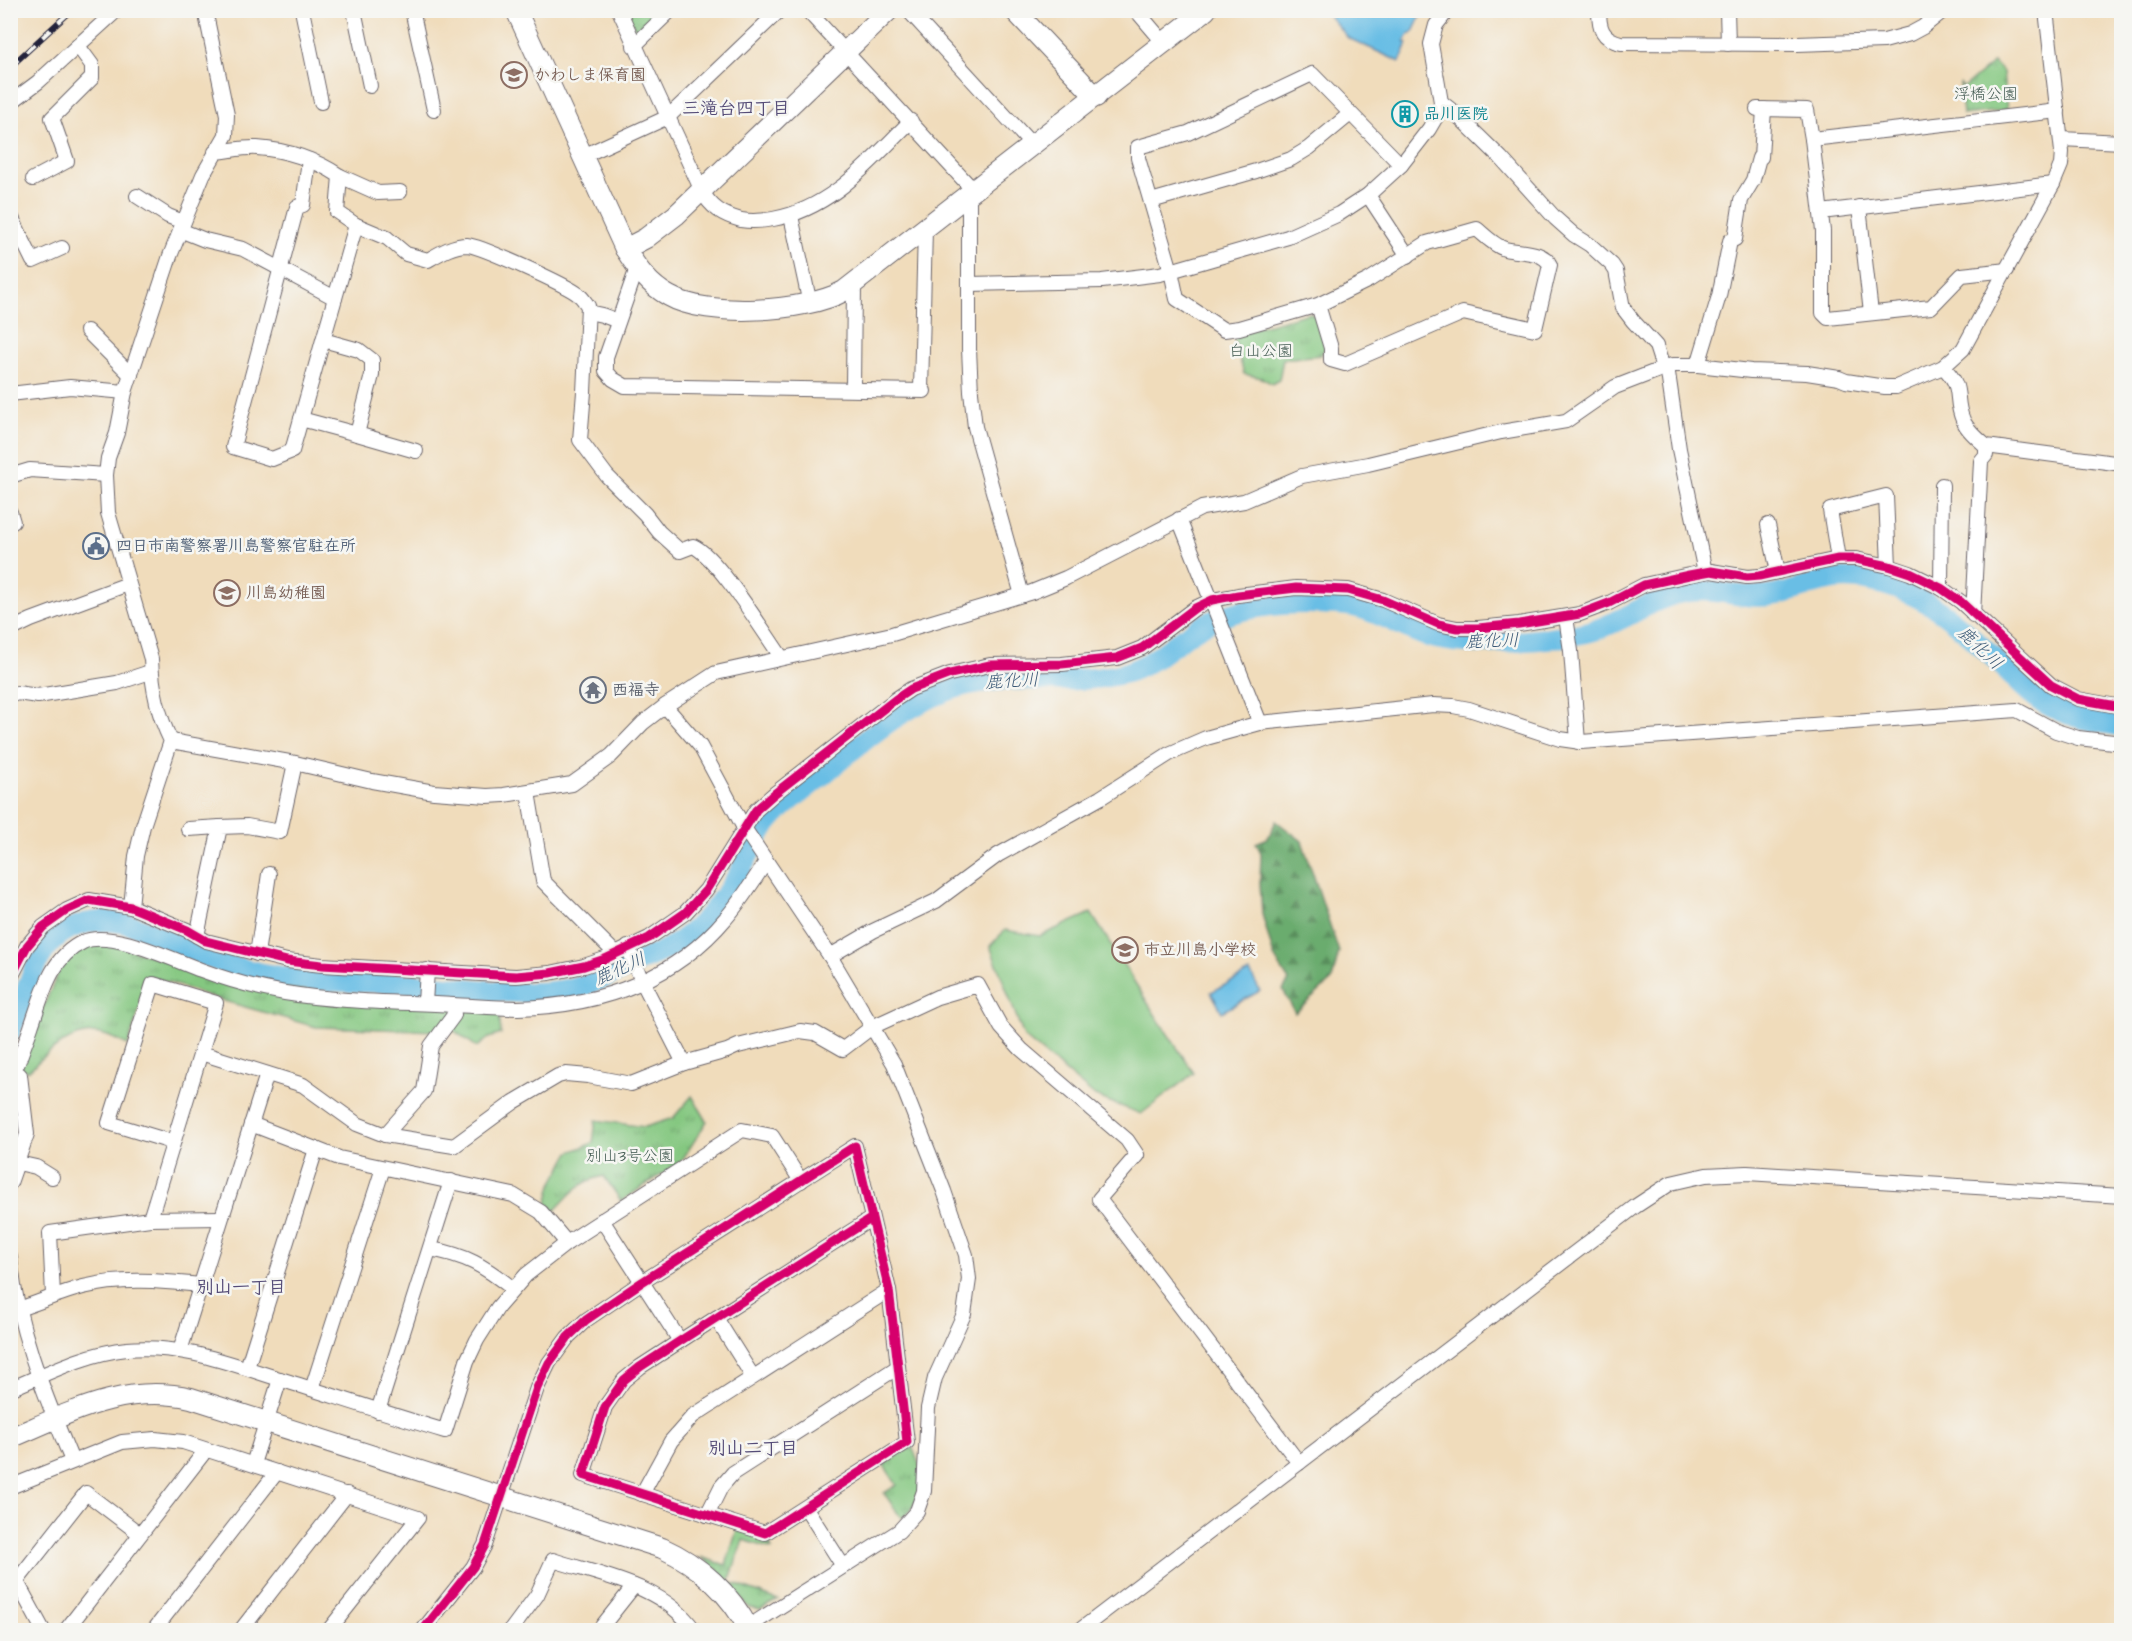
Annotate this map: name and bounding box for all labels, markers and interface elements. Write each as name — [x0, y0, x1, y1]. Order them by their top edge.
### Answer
school or university icon: かわしま保育園 — [499, 60, 529, 90]
place label: かわしま保育園 — [534, 64, 646, 86]
park label: 浮橋公園 — [1954, 83, 2018, 105]
district label: 三滝台四丁目 — [682, 96, 790, 121]
building icon: 品川医院 — [1390, 99, 1420, 129]
place label: 品川医院 — [1424, 103, 1488, 125]
park label: 白山公園 — [1229, 340, 1293, 362]
public building icon: 四日市南警察署川島警察官駐在所 — [81, 531, 111, 561]
place label: 四日市南警察署川島警察官駐在所 — [116, 535, 356, 557]
school or university icon: 川島幼稚園 — [212, 578, 242, 608]
place label: 川島幼稚園 — [246, 582, 326, 604]
water label: 鹿化川 — [1952, 620, 2008, 676]
water label: 鹿化川 — [1465, 628, 1519, 654]
water label: 鹿化川 — [984, 667, 1040, 695]
temple icon: 西福寺 — [578, 675, 608, 705]
place label: 西福寺 — [612, 679, 660, 701]
school or university icon: 市立川島小学校 — [1110, 935, 1140, 965]
place label: 市立川島小学校 — [1144, 939, 1256, 961]
water label: 鹿化川 — [590, 947, 650, 991]
park label: 別山3号公園 — [586, 1145, 674, 1167]
district label: 別山一丁目 — [196, 1275, 286, 1300]
district label: 別山二丁目 — [708, 1436, 798, 1461]

